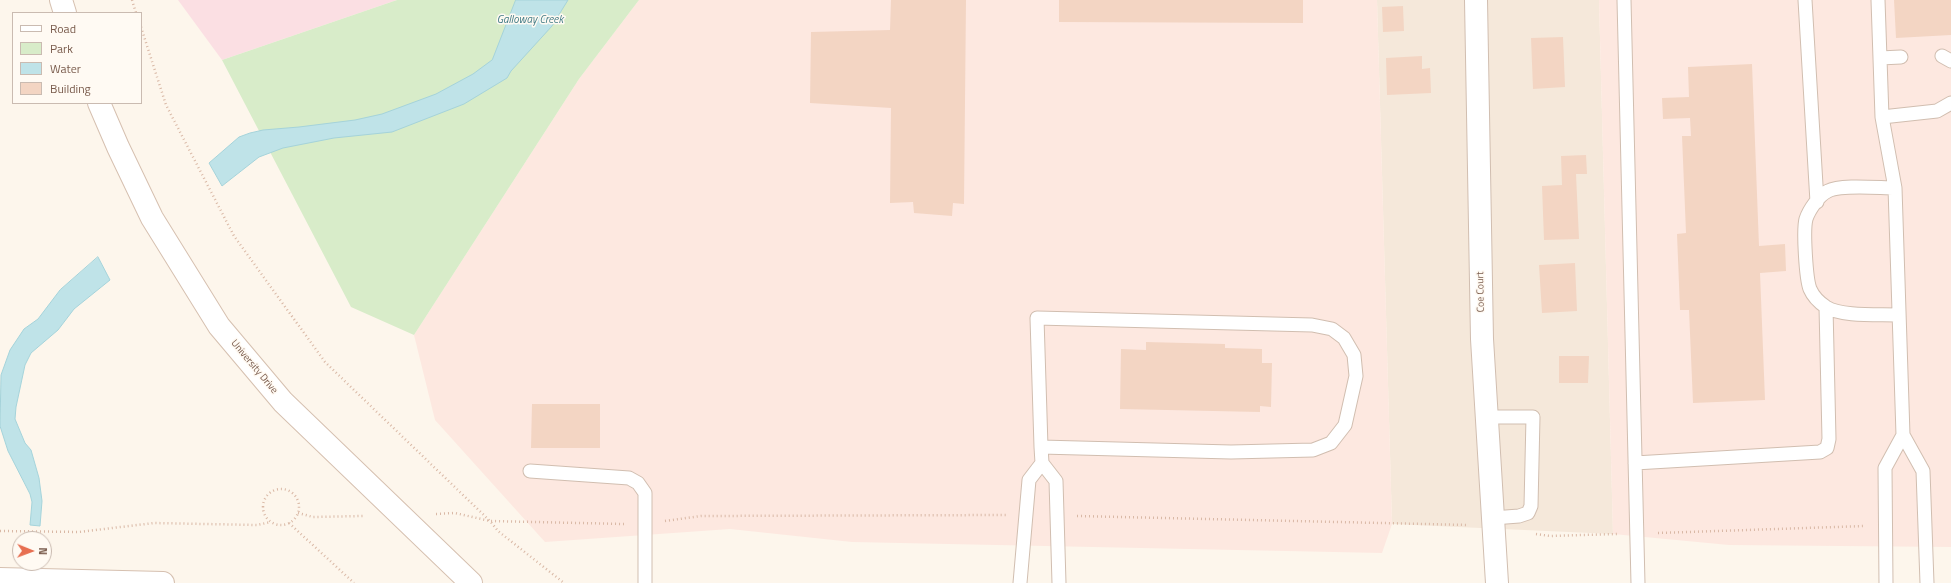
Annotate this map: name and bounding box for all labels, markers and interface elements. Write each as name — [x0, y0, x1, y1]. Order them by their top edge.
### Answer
legend — [12, 12, 142, 104]
water label: Galloway Creek — [497, 13, 563, 27]
text: Road — [50, 19, 76, 38]
text: Park — [50, 39, 73, 58]
text: Water — [50, 59, 81, 78]
text: Building — [50, 79, 91, 98]
street label: Coe Court — [1475, 272, 1487, 312]
street label: University Drive — [228, 338, 280, 396]
north arrow — [12, 531, 52, 571]
text: N — [35, 547, 51, 555]

